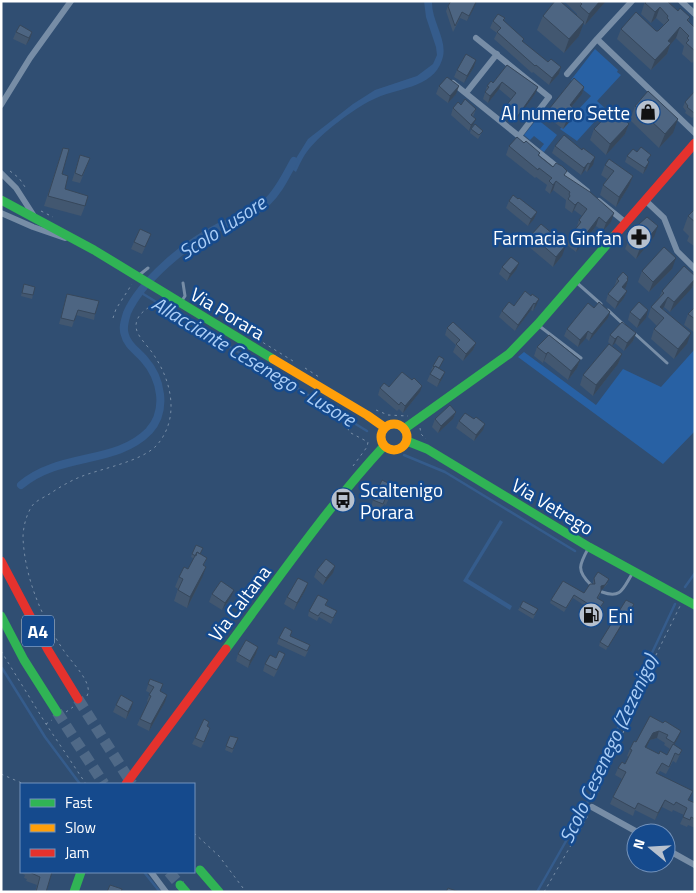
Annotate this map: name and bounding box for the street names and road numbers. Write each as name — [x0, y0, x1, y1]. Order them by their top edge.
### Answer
street label: Via Porara — [185, 279, 271, 347]
street label: Via Vetrego — [506, 470, 600, 542]
street label: Via Caltana — [201, 558, 278, 647]
road number: A4 — [22, 616, 54, 646]

